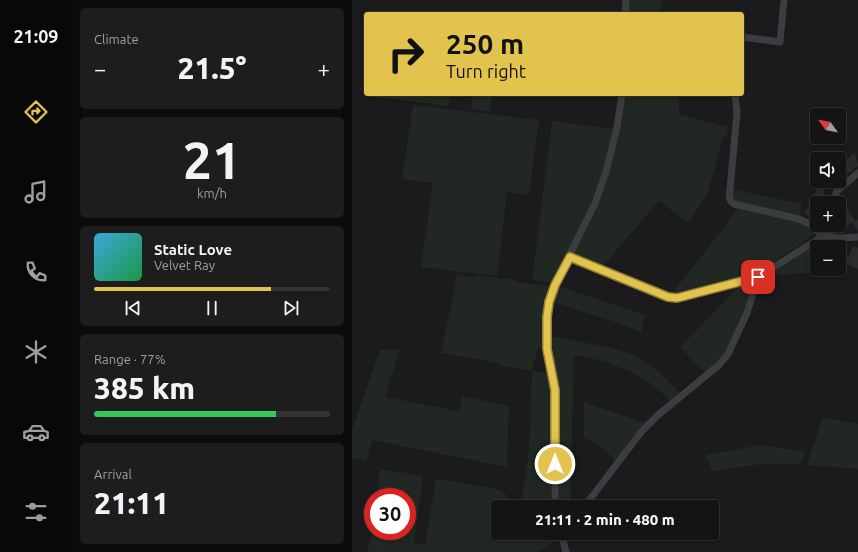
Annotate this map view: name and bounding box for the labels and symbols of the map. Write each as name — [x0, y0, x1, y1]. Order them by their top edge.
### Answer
north arrow — [810, 108, 846, 144]
pin — [741, 260, 775, 294]
position arrow — [534, 443, 576, 485]
speed limit sign: 30 — [364, 488, 416, 540]

